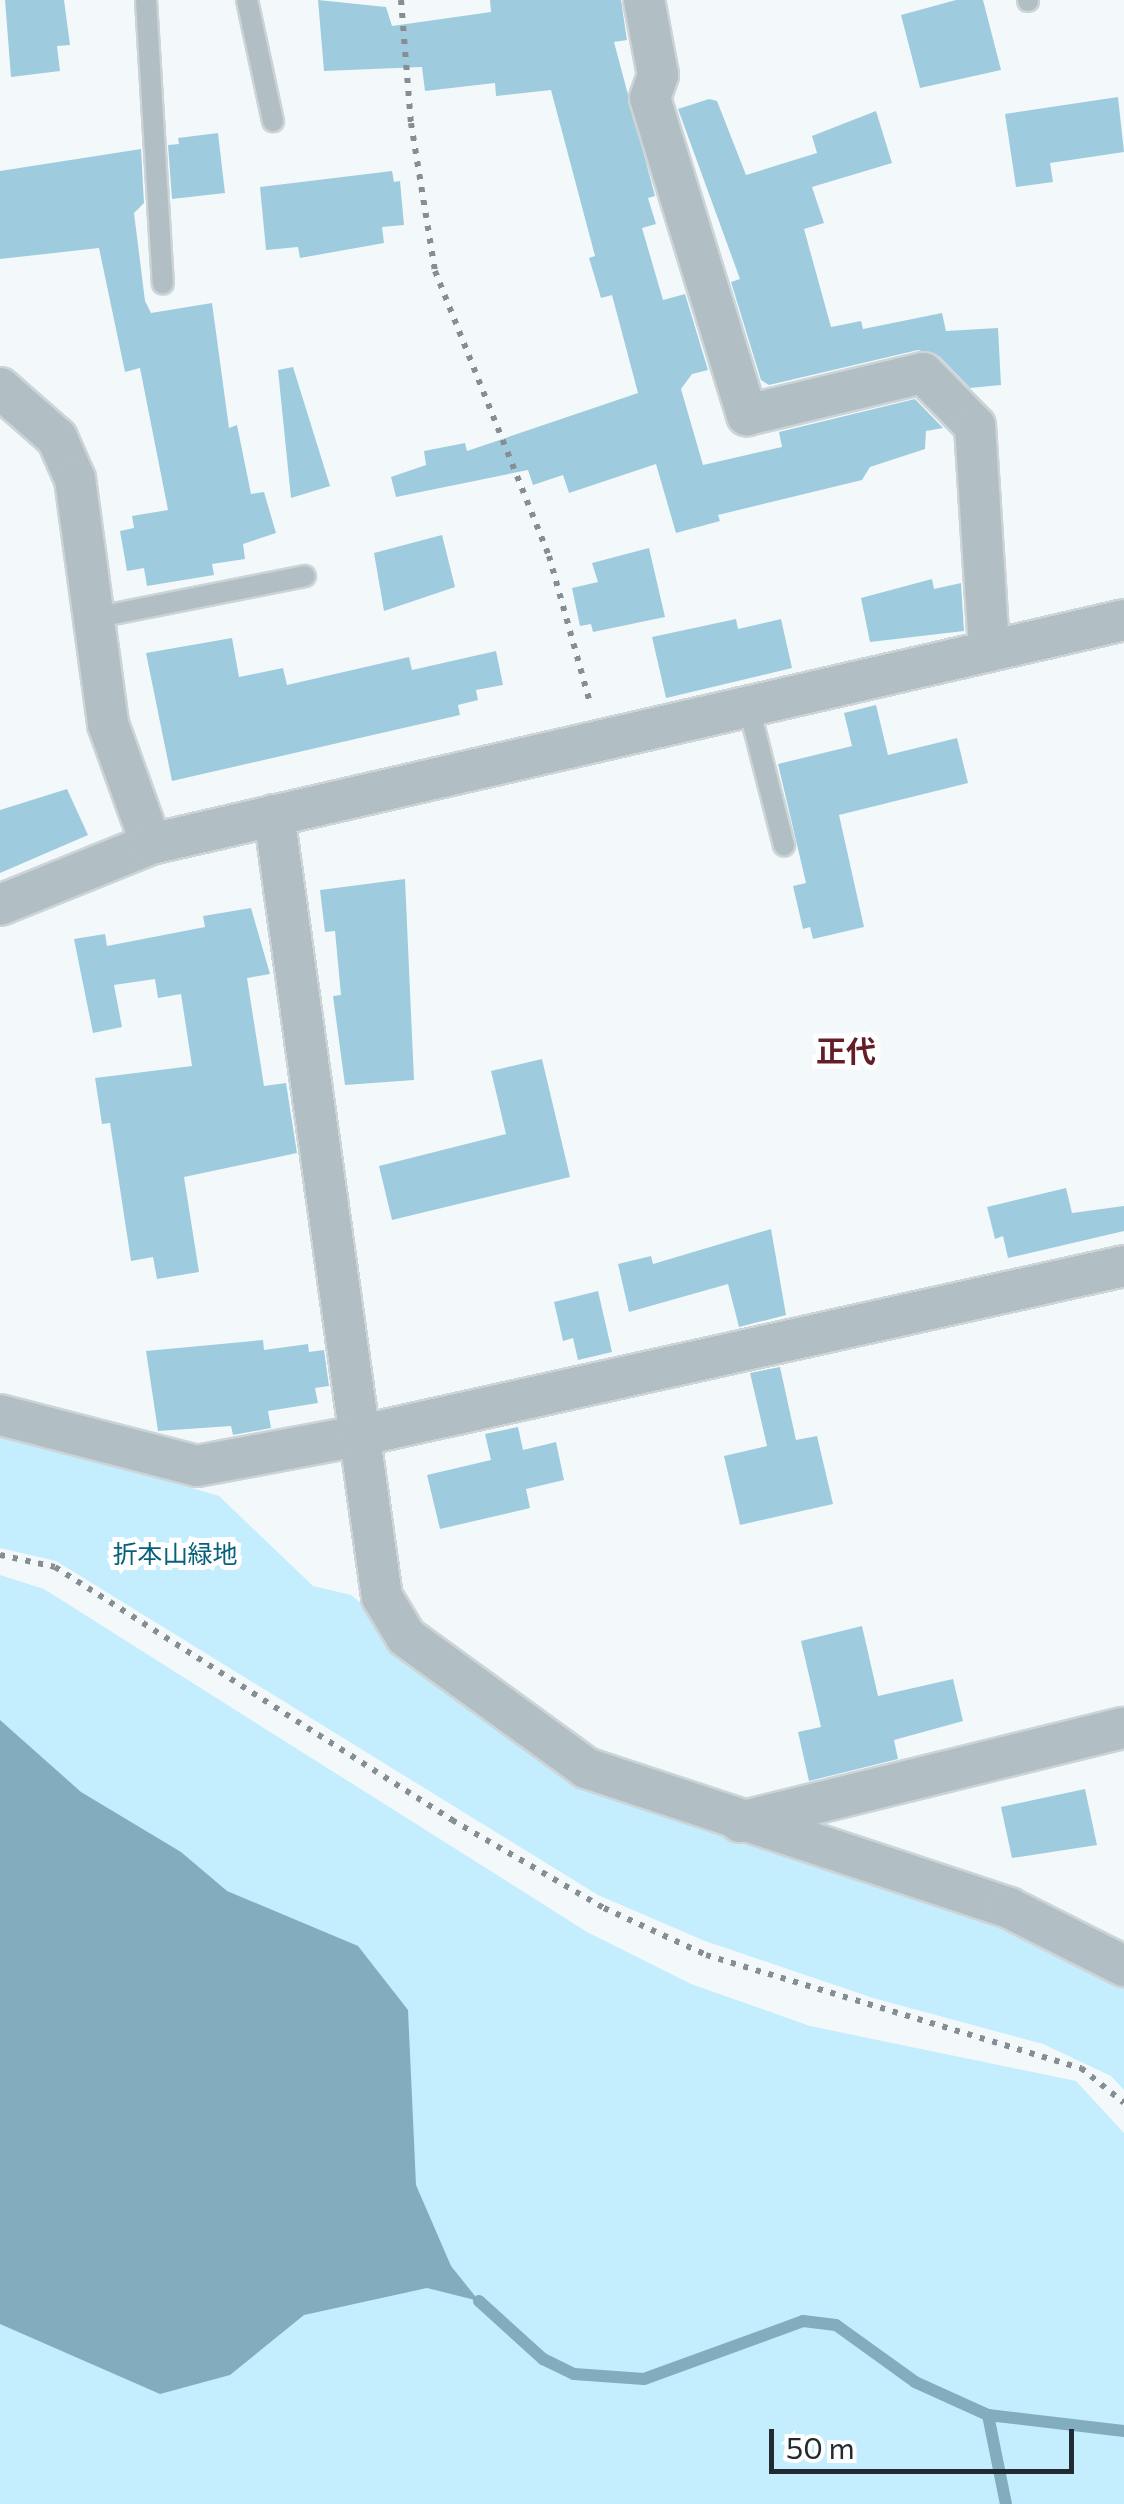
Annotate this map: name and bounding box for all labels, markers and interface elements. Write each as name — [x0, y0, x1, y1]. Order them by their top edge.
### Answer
district label: 正代 — [816, 1032, 876, 1068]
park label: 折本山緑地 — [113, 1538, 237, 1568]
scale bar — [774, 2409, 1079, 2471]
text: 50 m — [786, 2428, 855, 2465]

